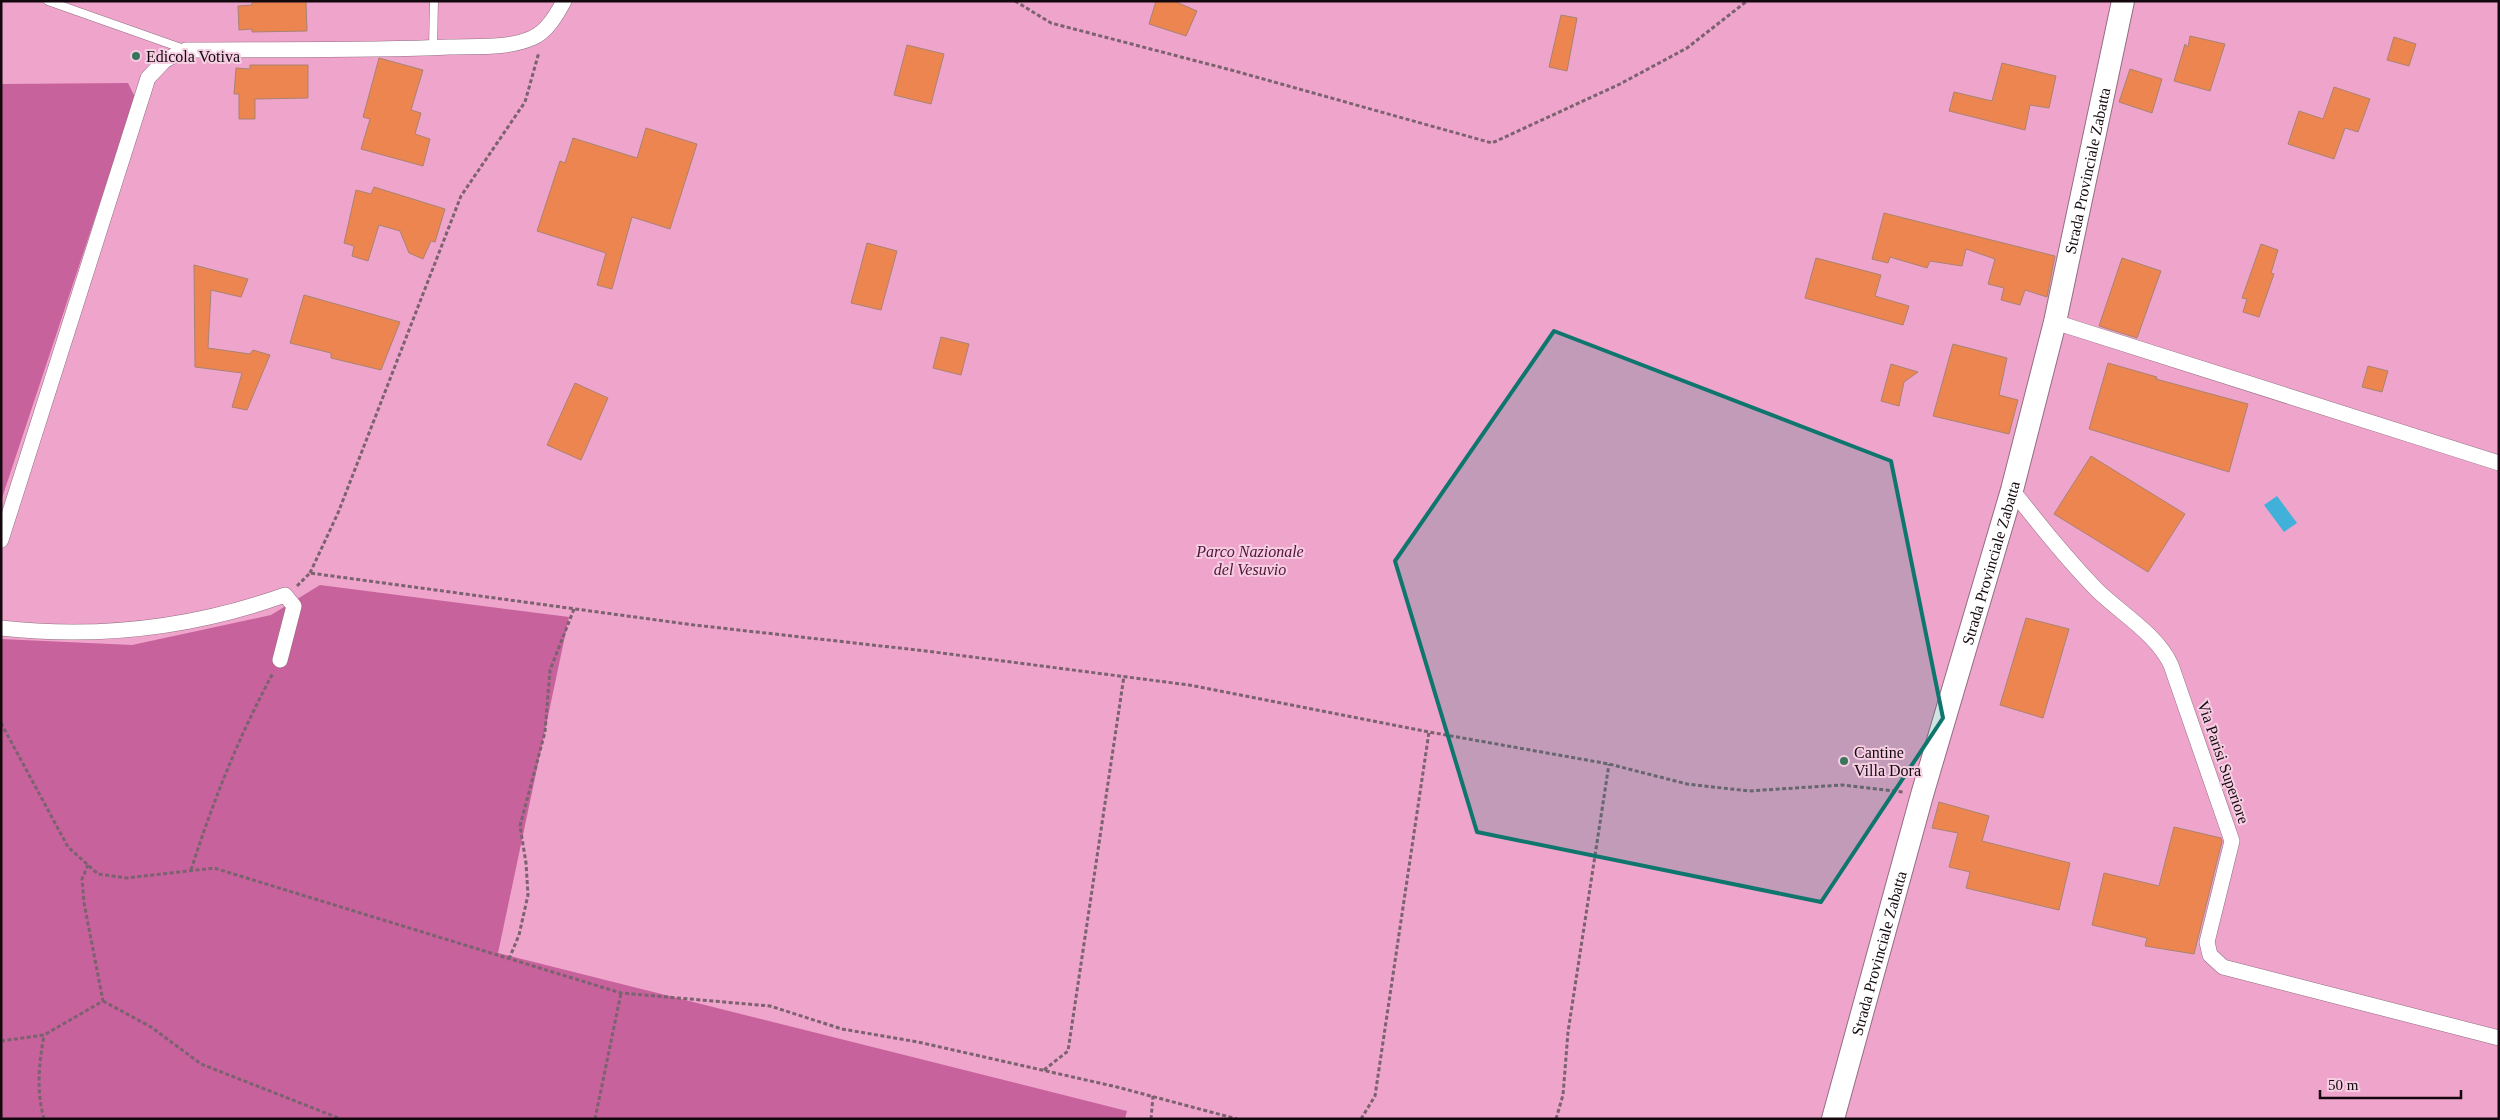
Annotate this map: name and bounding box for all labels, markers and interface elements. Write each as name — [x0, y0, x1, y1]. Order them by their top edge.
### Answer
place label: Edicola Votiva — [146, 48, 240, 65]
marker: Edicola Votiva — [130, 50, 142, 62]
street label: Strada Provinciale Zabatta — [2062, 86, 2113, 256]
street label: Strada Provinciale Zabatta — [1959, 479, 2023, 647]
park label: Parco Nazionale del Vesuvio — [1195, 543, 1304, 578]
street label: Via Parisi Superiore — [2194, 699, 2253, 826]
place label: Cantine Villa Dora — [1854, 744, 1921, 779]
marker: Cantine Villa Dora — [1838, 755, 1850, 767]
street label: Strada Provinciale Zabatta — [1848, 869, 1910, 1037]
scale bar — [2320, 1068, 2461, 1100]
text: 50 m — [2328, 1077, 2359, 1093]

